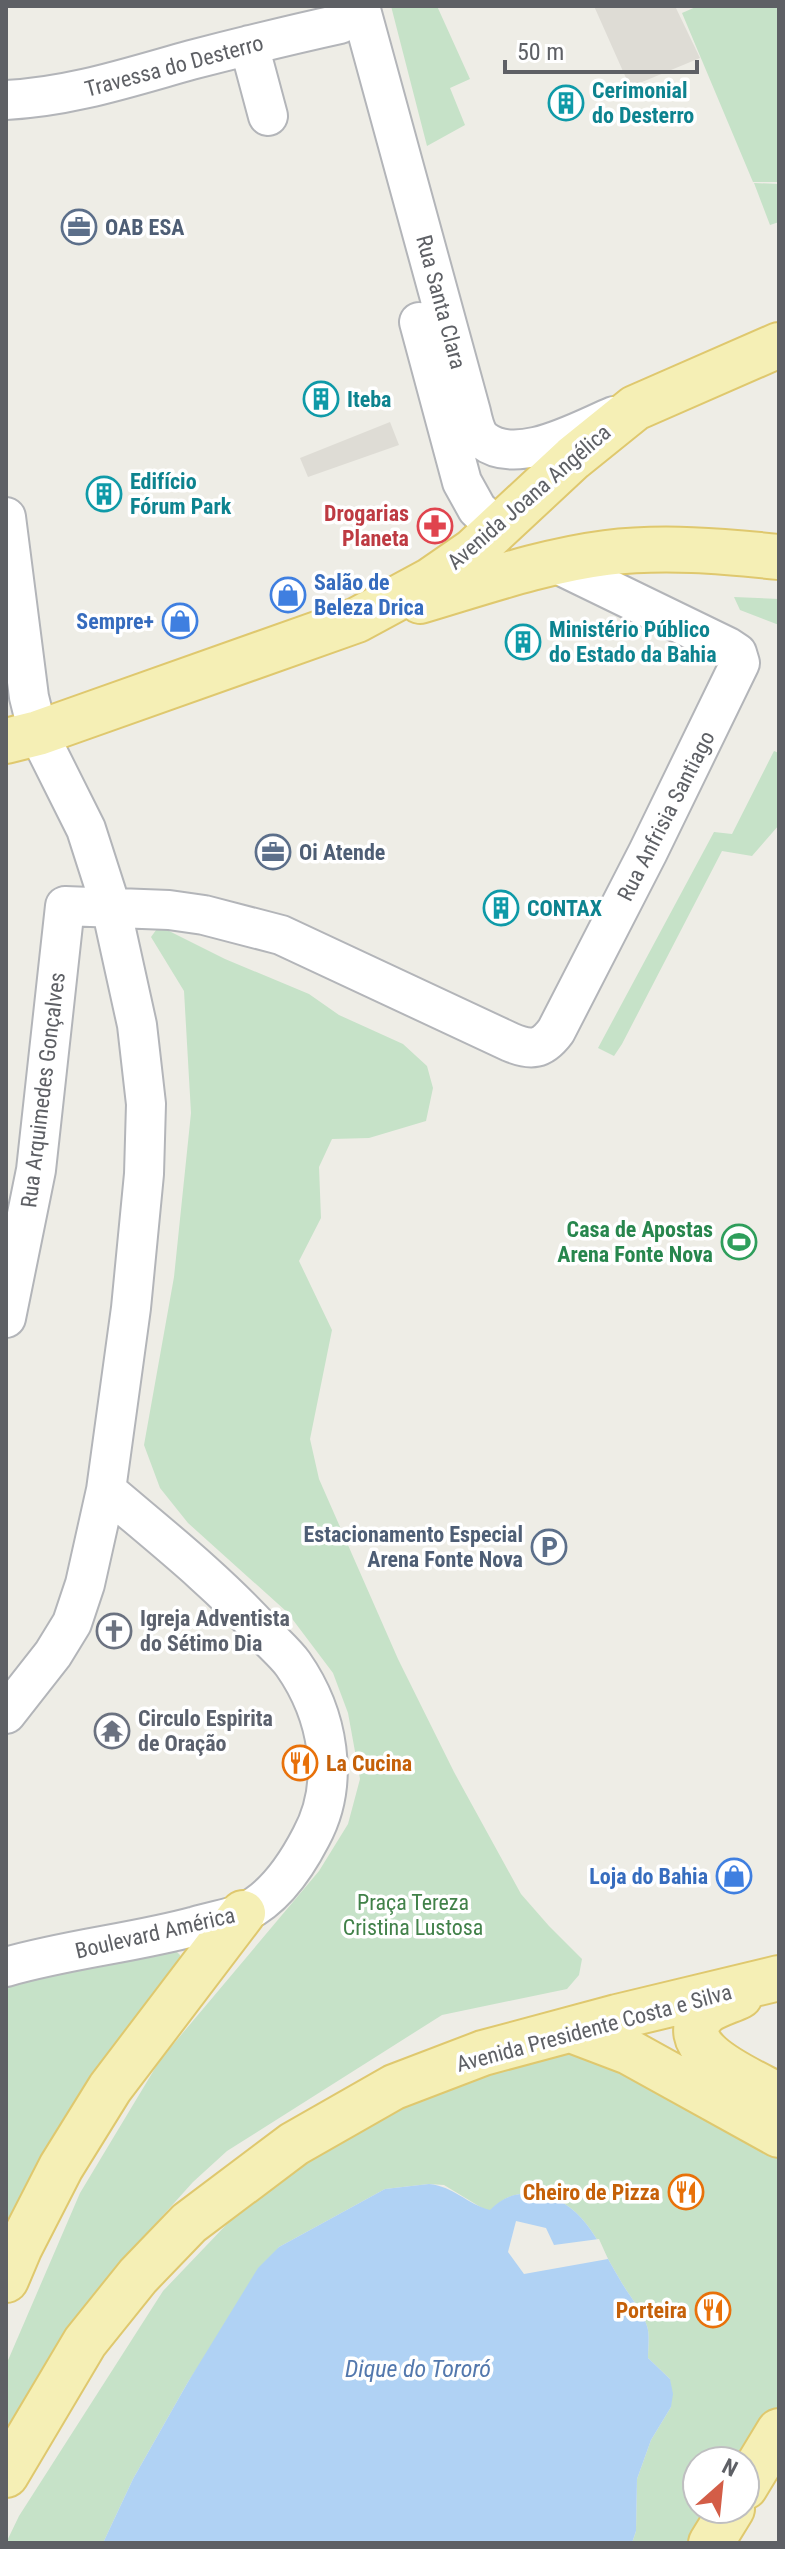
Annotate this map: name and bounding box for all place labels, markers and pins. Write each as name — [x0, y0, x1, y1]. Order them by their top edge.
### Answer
place label: Cerimonial do Desterro — [592, 78, 694, 128]
building icon: Cerimonial do Desterro — [547, 84, 585, 122]
office icon: OAB ESA — [60, 208, 98, 246]
place label: OAB ESA — [105, 215, 184, 240]
building icon: Iteba — [302, 380, 340, 418]
place label: Iteba — [347, 387, 391, 412]
place label: Edifício Fórum Park — [130, 469, 232, 519]
building icon: Edifício Fórum Park — [85, 475, 123, 513]
place label: Drogarias Planeta — [324, 501, 409, 551]
pharmacy icon: Drogarias Planeta — [416, 507, 454, 545]
place label: Salão de Beleza Drica — [314, 570, 424, 620]
shop icon: Salão de Beleza Drica — [269, 576, 307, 614]
shop icon: Sempre+ — [161, 602, 199, 640]
place label: Sempre+ — [76, 609, 154, 634]
place label: Ministério Público do Estado da Bahia — [549, 617, 717, 667]
building icon: Ministério Público do Estado da Bahia — [504, 623, 542, 661]
office icon: Oi Atende — [254, 833, 292, 871]
place label: Oi Atende — [299, 840, 385, 865]
building icon: CONTAX — [482, 889, 520, 927]
place label: CONTAX — [527, 896, 602, 921]
place label: Casa de Apostas Arena Fonte Nova — [557, 1217, 713, 1267]
sports icon: Casa de Apostas Arena Fonte Nova — [720, 1223, 758, 1261]
place label: Estacionamento Especial Arena Fonte Nova — [303, 1522, 523, 1572]
parking icon: Estacionamento Especial Arena Fonte Nova — [530, 1528, 568, 1566]
place label: Igreja Adventista do Sétimo Dia — [140, 1606, 290, 1656]
church icon: Igreja Adventista do Sétimo Dia — [95, 1612, 133, 1650]
place label: Circulo Espirita de Oração — [138, 1706, 273, 1756]
temple icon: Circulo Espirita de Oração — [93, 1712, 131, 1750]
restaurant icon: La Cucina — [281, 1744, 319, 1782]
place label: La Cucina — [326, 1751, 412, 1776]
shop icon: Loja do Bahia — [715, 1857, 753, 1895]
place label: Loja do Bahia — [589, 1864, 708, 1889]
restaurant icon: Cheiro de Pizza — [667, 2173, 705, 2211]
place label: Cheiro de Pizza — [523, 2180, 660, 2205]
restaurant icon: Porteira — [694, 2291, 732, 2329]
place label: Porteira — [616, 2298, 687, 2323]

